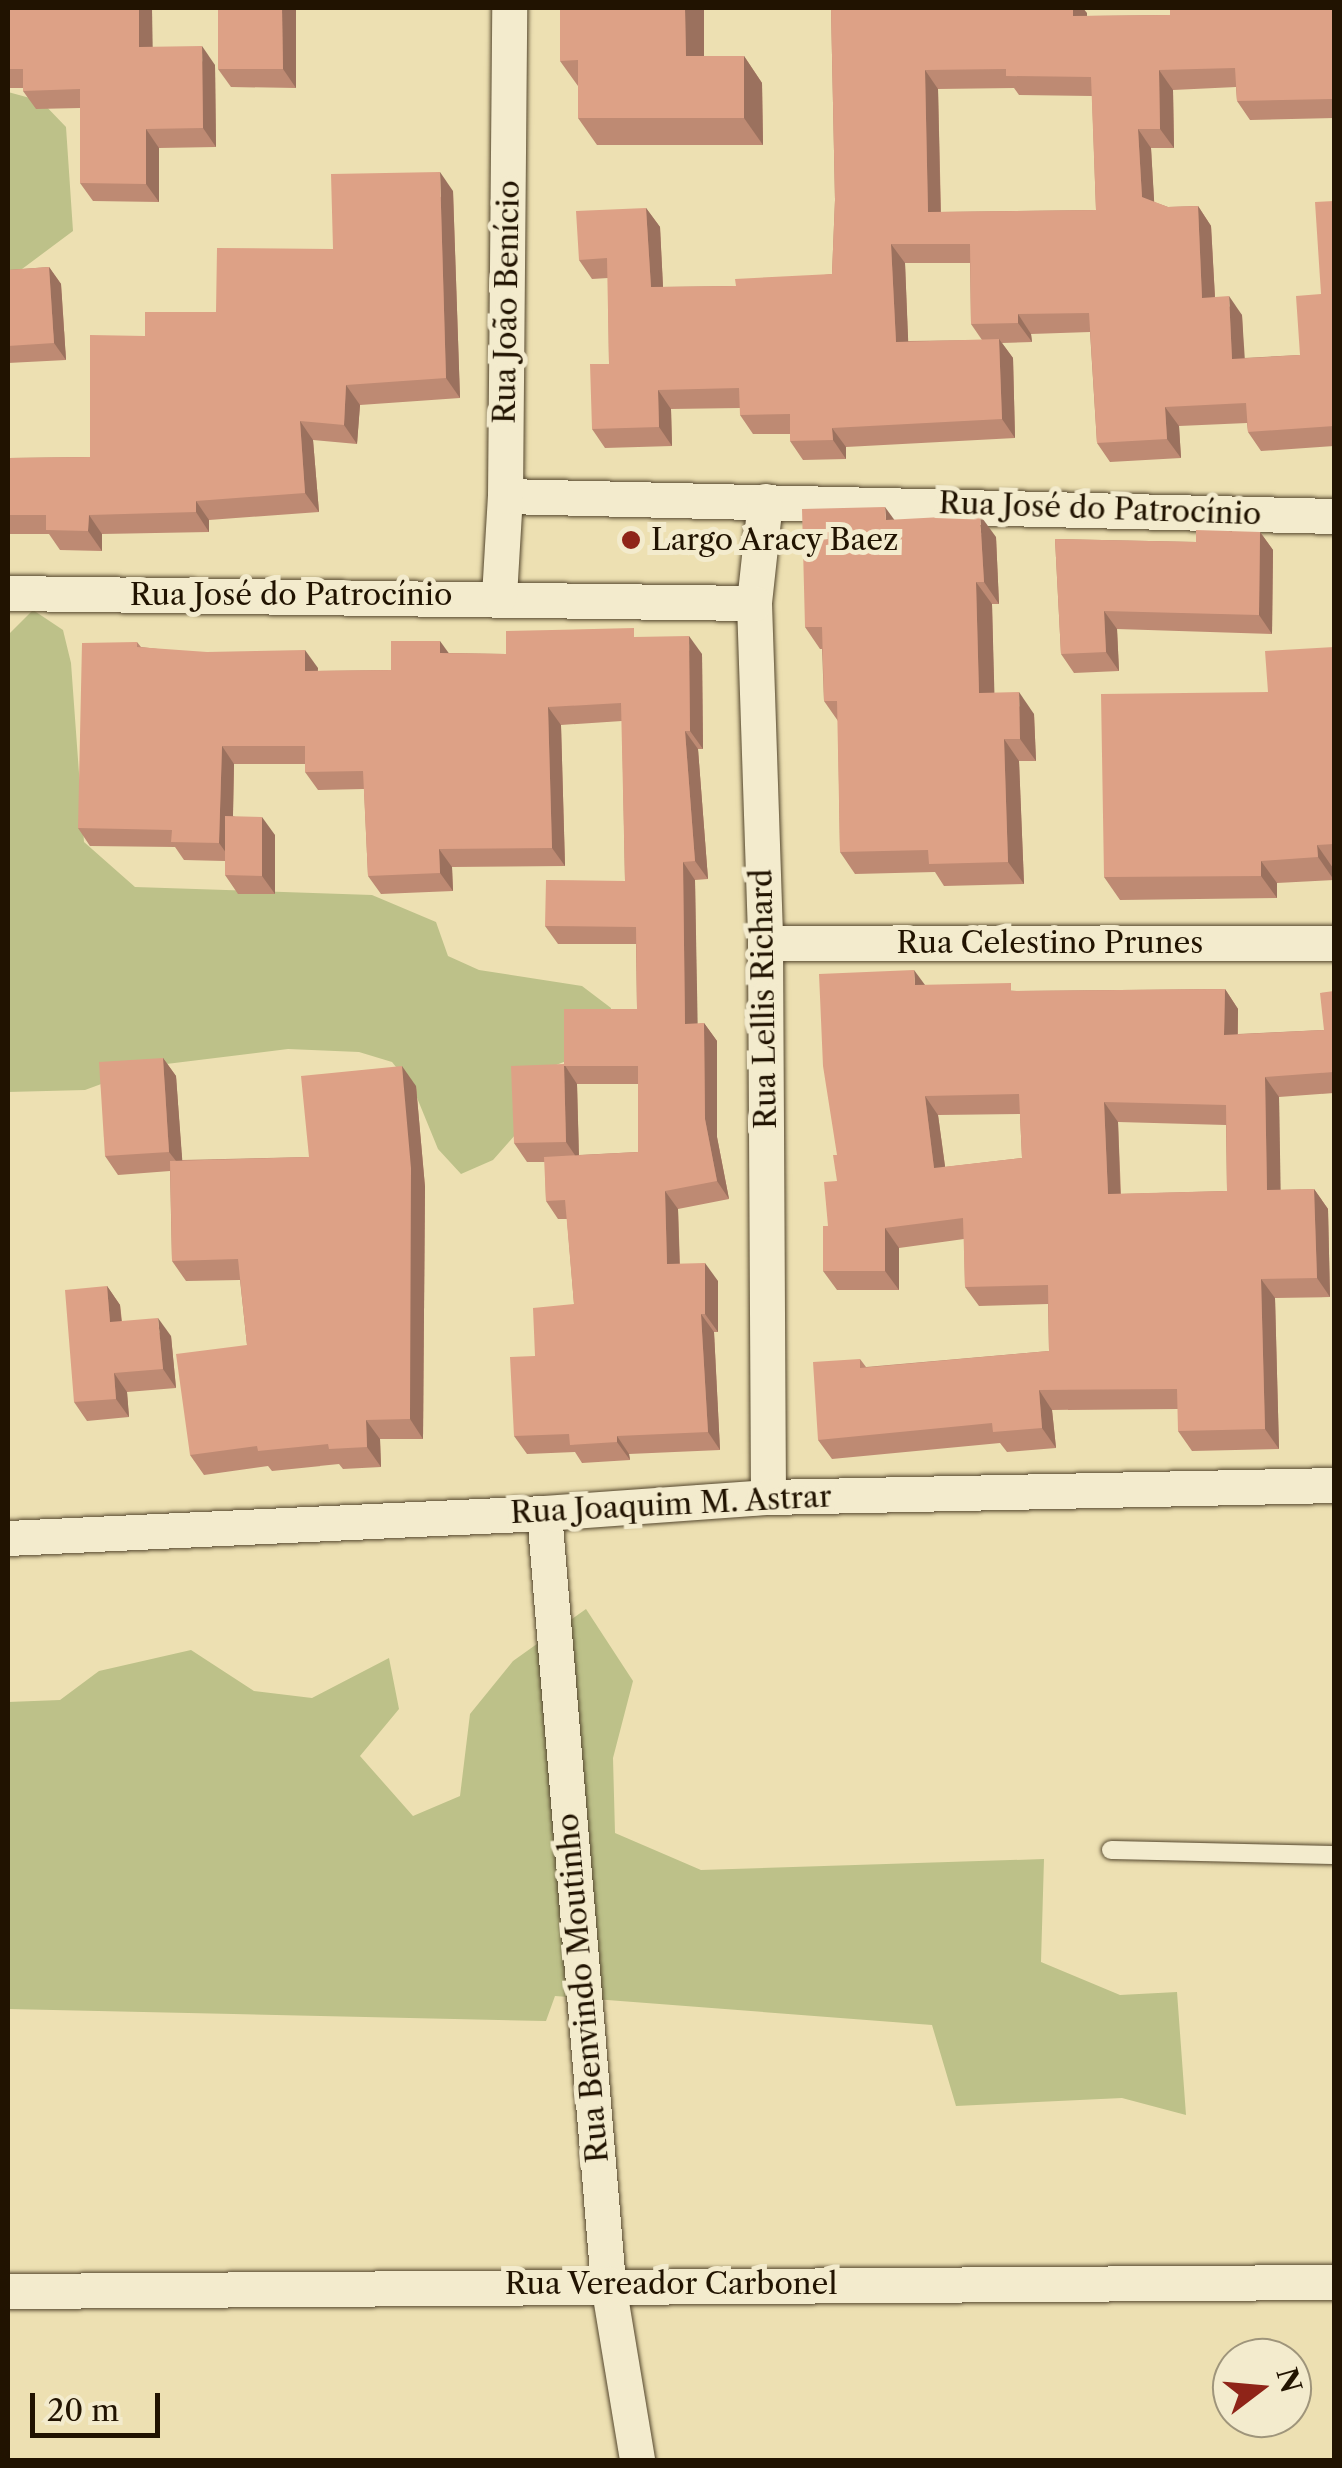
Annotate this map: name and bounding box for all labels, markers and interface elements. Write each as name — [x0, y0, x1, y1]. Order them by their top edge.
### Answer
street label: Rua João Benício — [487, 180, 527, 424]
street label: Rua José do Patrocínio — [938, 485, 1262, 533]
place label: Largo Aracy Baez — [651, 522, 901, 558]
marker: Largo Aracy Baez — [620, 529, 642, 551]
street label: Rua José do Patrocínio — [129, 577, 453, 613]
street label: Rua Lellis Richard — [744, 868, 784, 1130]
street label: Rua Celestino Prunes — [896, 925, 1204, 961]
street label: Rua Joaquim M. Astrar — [509, 1479, 833, 1531]
street label: Rua Benvindo Moutinho — [550, 1812, 616, 2164]
street label: Rua Vereador Carbonel — [504, 2266, 838, 2302]
north arrow — [1212, 2338, 1312, 2438]
text: N — [1269, 2364, 1309, 2397]
scale bar — [35, 2373, 165, 2435]
text: 20 m — [47, 2392, 119, 2429]

